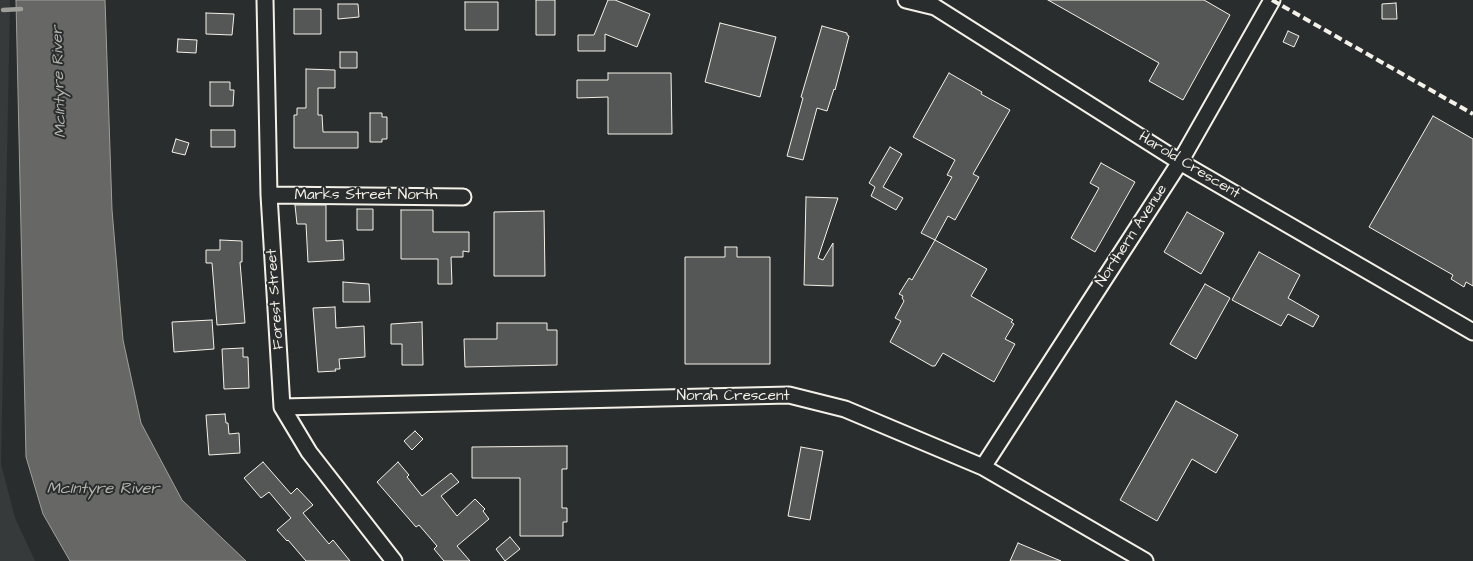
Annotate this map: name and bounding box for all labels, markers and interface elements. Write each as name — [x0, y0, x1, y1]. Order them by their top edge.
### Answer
water label: McIntyre River — [48, 25, 72, 139]
street label: Harold Crescent — [1135, 129, 1243, 203]
street label: Northern Avenue — [1092, 182, 1172, 290]
street label: Marks Street North — [295, 187, 437, 205]
street label: Forest Street — [263, 248, 289, 350]
street label: Norah Crescent — [677, 388, 789, 406]
water label: McIntyre River — [47, 480, 159, 500]

